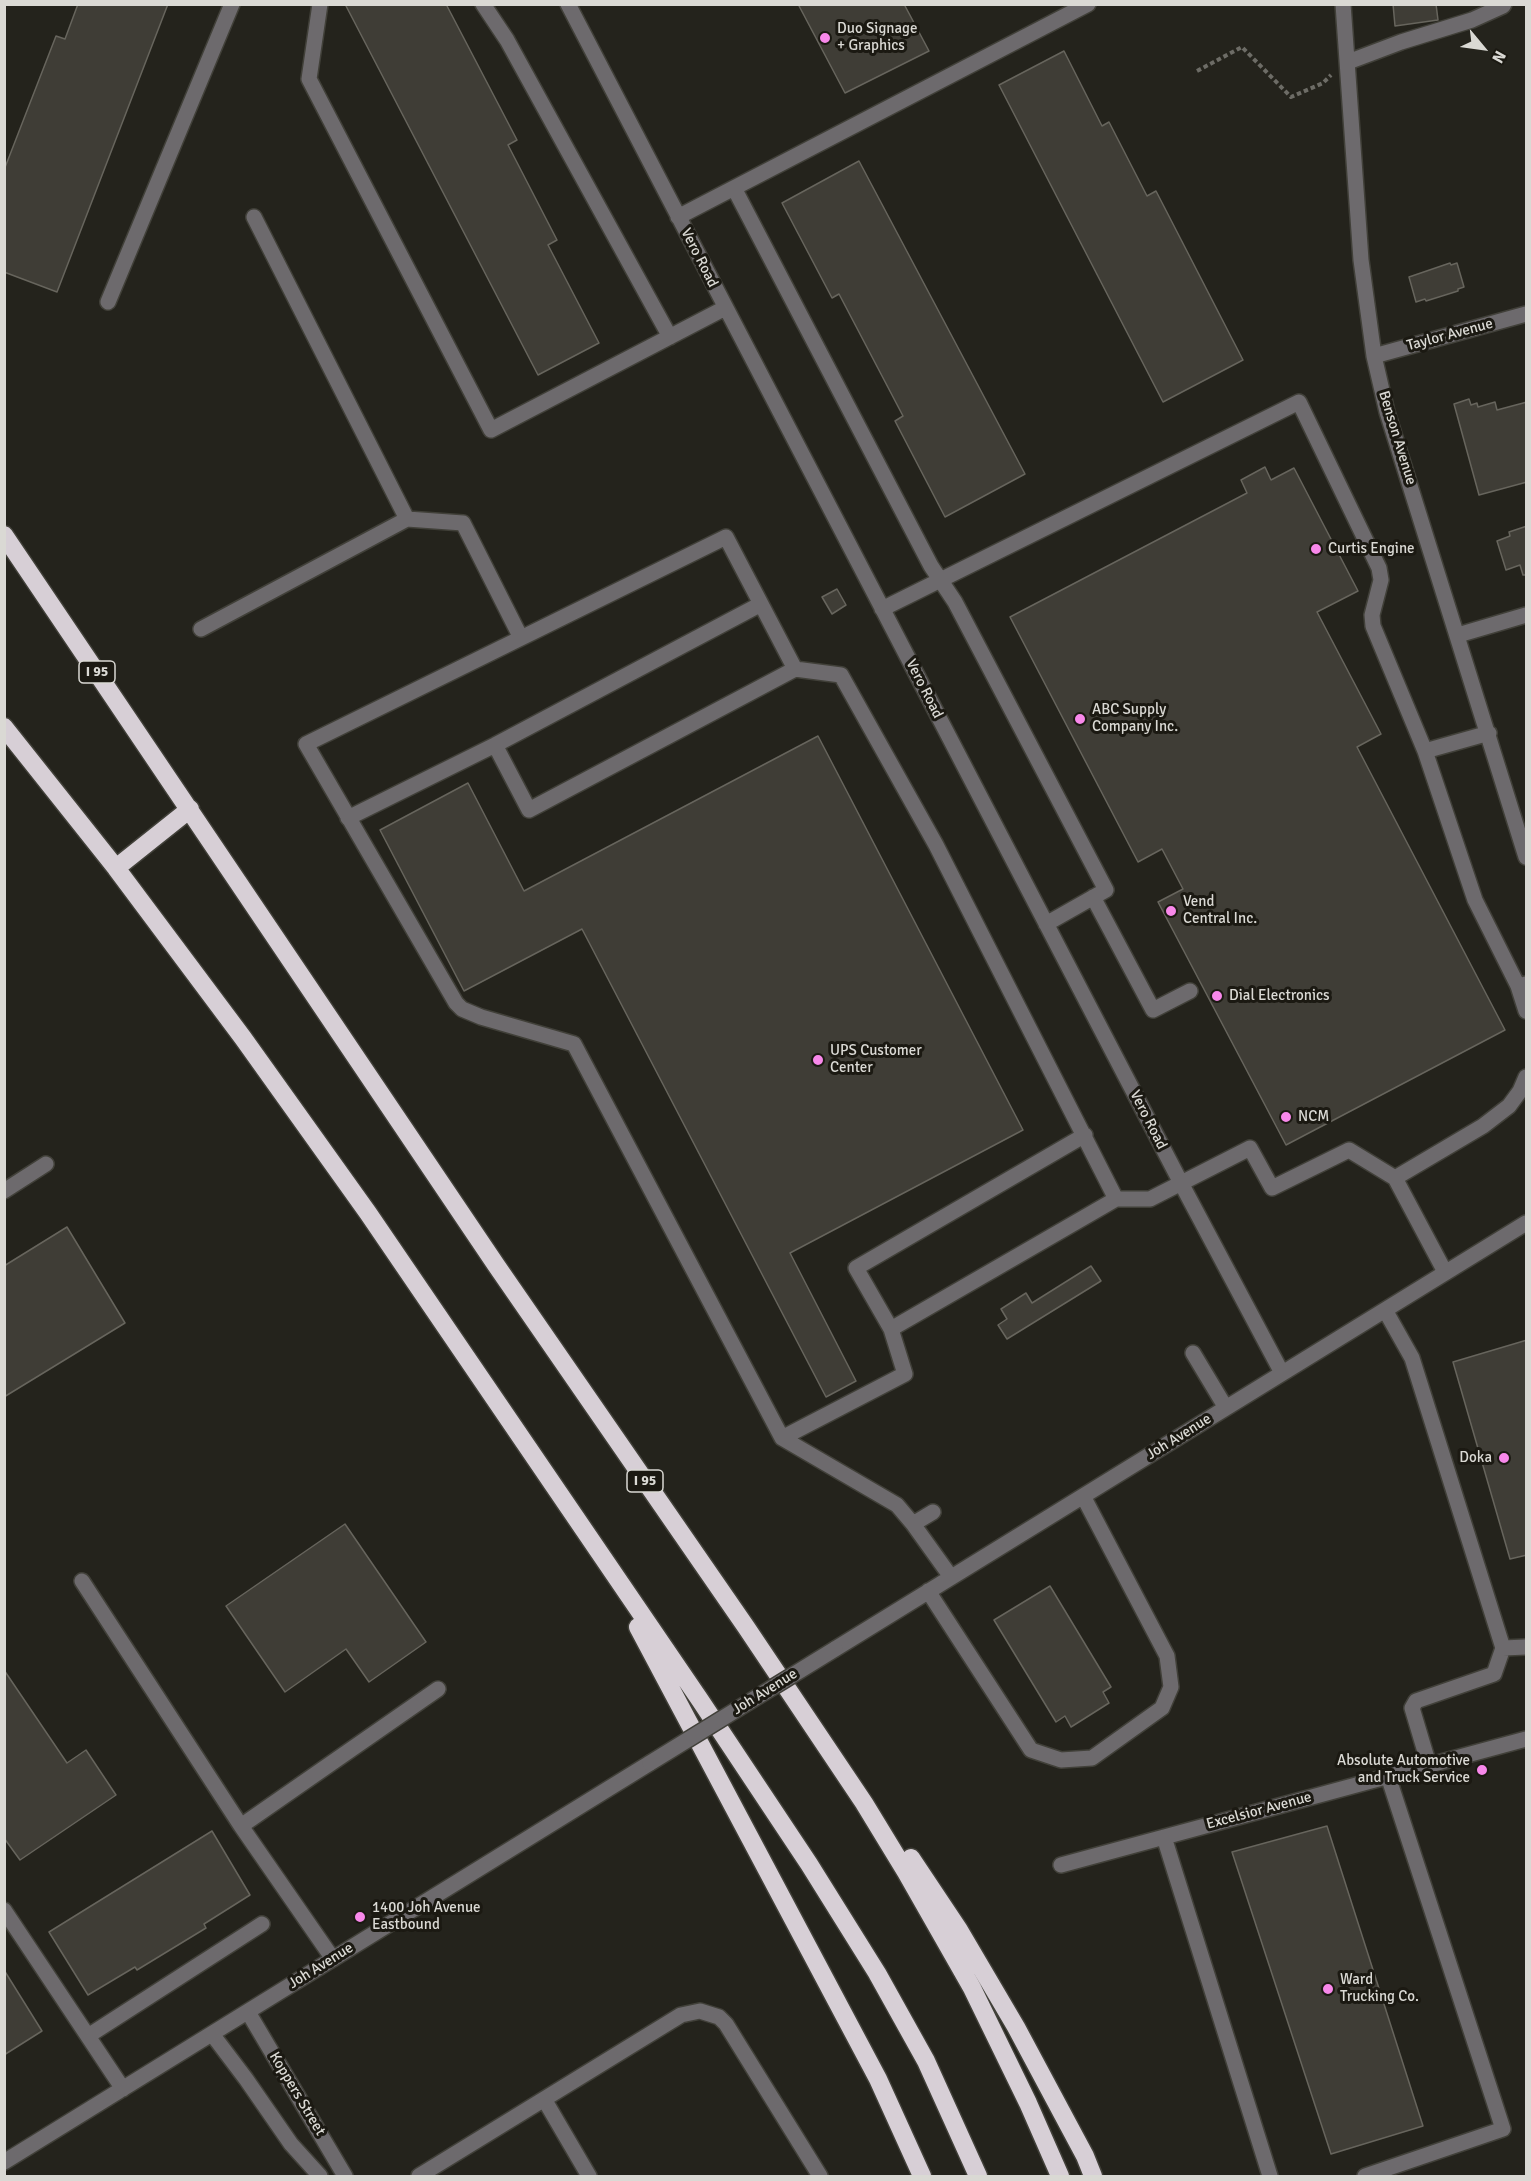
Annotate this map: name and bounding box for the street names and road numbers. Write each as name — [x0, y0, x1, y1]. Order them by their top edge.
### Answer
street label: Vero Road — [676, 225, 722, 291]
street label: Taylor Avenue — [1405, 315, 1495, 355]
street label: Benson Avenue — [1374, 389, 1420, 487]
street label: Vero Road — [901, 656, 947, 722]
road number: I 95 — [79, 661, 115, 683]
street label: Vero Road — [1125, 1087, 1171, 1153]
street label: Joh Avenue — [1143, 1410, 1215, 1464]
road number: I 95 — [627, 1470, 663, 1492]
street label: Joh Avenue — [729, 1665, 801, 1719]
street label: Excelsior Avenue — [1204, 1788, 1314, 1834]
street label: Joh Avenue — [285, 1939, 357, 1993]
street label: Koppers Street — [265, 2049, 329, 2139]

